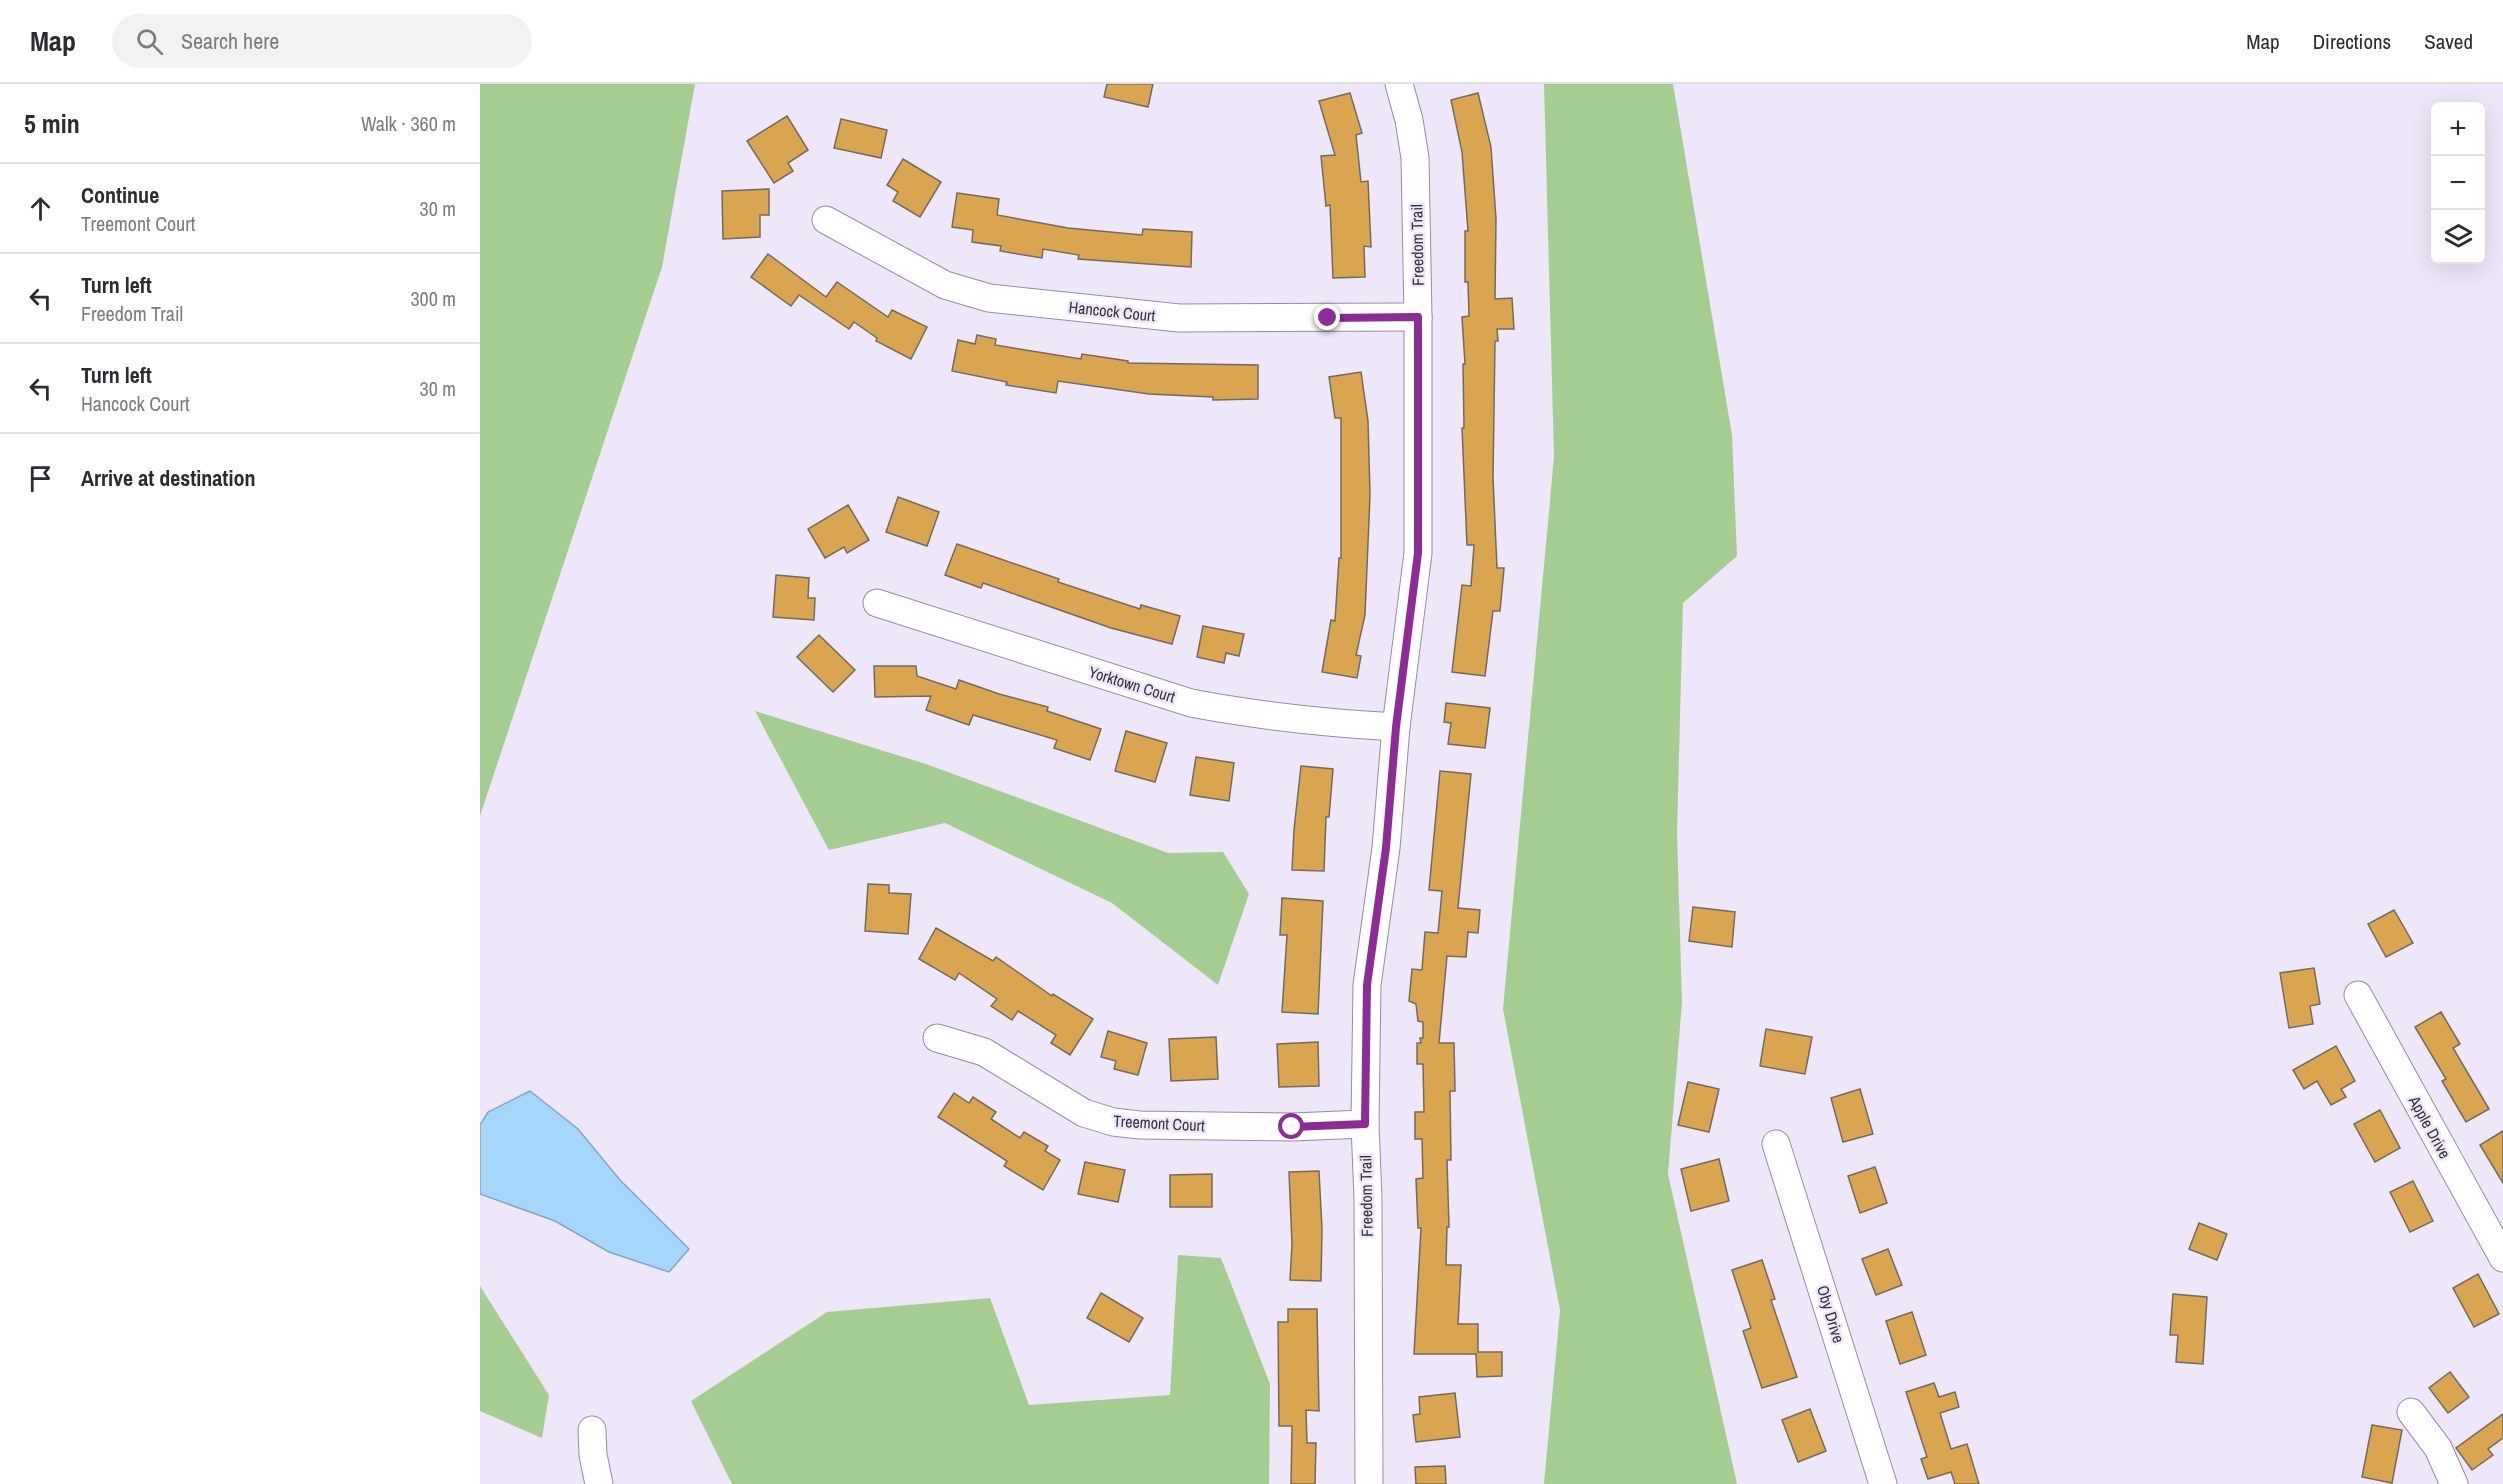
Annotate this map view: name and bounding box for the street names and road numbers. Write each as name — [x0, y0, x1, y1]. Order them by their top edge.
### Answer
street label: Freedom Trail — [1405, 204, 1429, 286]
street label: Hancock Court — [1068, 296, 1157, 327]
street label: Yorktown Court — [1086, 660, 1178, 708]
street label: Apple Drive — [2403, 1091, 2456, 1162]
street label: Treemont Court — [1113, 1110, 1206, 1136]
street label: Freedom Trail — [1354, 1155, 1378, 1237]
street label: Oby Drive — [1812, 1283, 1850, 1345]

